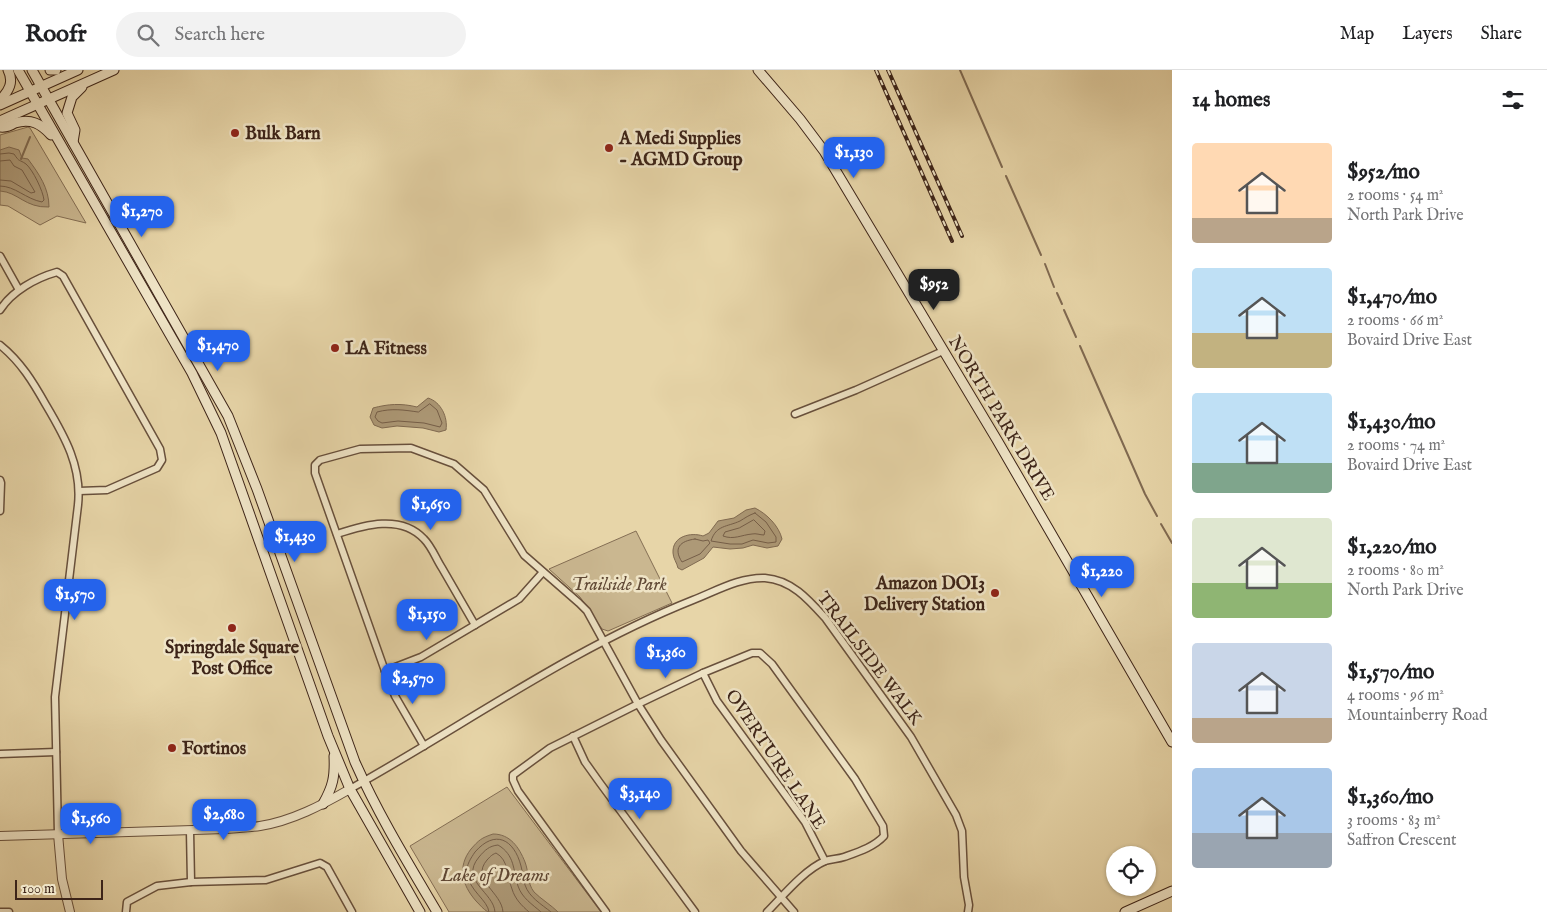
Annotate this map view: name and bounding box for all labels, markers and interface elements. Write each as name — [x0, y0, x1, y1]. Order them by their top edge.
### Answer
search box — [116, 12, 466, 57]
text: Roofr — [25, 19, 86, 50]
icon: search — [134, 21, 162, 49]
text: Search here — [174, 23, 265, 47]
text: Map — [1340, 23, 1374, 46]
text: Layers — [1402, 23, 1453, 46]
text: Share — [1481, 23, 1522, 46]
icon: filters — [1499, 86, 1527, 114]
text: 14 homes — [1192, 87, 1270, 114]
place label: Bulk Barn — [245, 123, 321, 146]
marker: Bulk Barn — [229, 127, 241, 139]
place label: A Medi Supplies - AGMD Group — [618, 128, 743, 172]
pin: $1,130 — [813, 136, 895, 179]
marker: A Medi Supplies - AGMD Group — [603, 142, 615, 154]
text: $1,130 — [835, 143, 873, 163]
text: $952/mo — [1347, 159, 1420, 186]
icon: home — [1232, 163, 1292, 223]
text: 2 rooms · 54 m² — [1347, 186, 1444, 206]
pin: $1,270 — [101, 196, 183, 238]
text: $1,270 — [121, 202, 163, 222]
text: North Park Drive — [1347, 206, 1464, 226]
pin: $952 — [904, 268, 964, 311]
text: $952 — [919, 275, 949, 295]
text: $1,470/mo — [1347, 284, 1437, 311]
icon: home — [1232, 288, 1292, 348]
text: 2 rooms · 66 m² — [1347, 311, 1443, 331]
pin: $1,470 — [177, 330, 259, 372]
text: Bovaird Drive East — [1347, 331, 1472, 351]
street label: NORTH PARK DRIVE — [942, 332, 1059, 505]
text: $1,470 — [197, 336, 239, 356]
place label: LA Fitness — [345, 338, 427, 361]
marker: LA Fitness — [329, 342, 341, 354]
text: $1,430/mo — [1347, 409, 1436, 436]
icon: home — [1232, 413, 1292, 473]
text: 2 rooms · 74 m² — [1347, 436, 1445, 456]
text: Bovaird Drive East — [1347, 456, 1472, 476]
pin: $1,650 — [390, 488, 472, 531]
text: $1,650 — [411, 495, 451, 515]
pin: $1,430 — [254, 520, 336, 563]
text: $1,430 — [274, 527, 316, 547]
text: $1,220/mo — [1347, 534, 1437, 561]
icon: home — [1232, 538, 1292, 598]
pin: $1,220 — [1061, 556, 1143, 598]
text: 2 rooms · 80 m² — [1347, 561, 1444, 581]
text: $1,220 — [1081, 562, 1123, 582]
place label: Amazon DOI3 Delivery Station — [864, 573, 985, 617]
park label: Trailside Park — [571, 574, 667, 597]
pin: $1,570 — [34, 578, 116, 621]
text: North Park Drive — [1347, 581, 1464, 601]
text: $1,570 — [55, 585, 95, 605]
marker: Amazon DOI3 Delivery Station — [989, 587, 1001, 599]
street label: TRAILSIDE WALK — [811, 588, 927, 731]
pin: $1,150 — [386, 598, 468, 641]
text: $1,150 — [408, 605, 446, 625]
marker: Springdale Square Post Office — [226, 622, 238, 634]
pin: $1,360 — [625, 636, 707, 679]
place label: Springdale Square Post Office — [165, 637, 300, 681]
text: $1,360 — [646, 643, 686, 663]
text: $1,570/mo — [1347, 659, 1434, 686]
pin: $2,570 — [372, 662, 454, 705]
icon: home — [1232, 663, 1292, 723]
text: $2,570 — [392, 669, 434, 689]
street label: OVERTURE LANE — [719, 686, 830, 834]
text: 4 rooms · 96 m² — [1347, 686, 1444, 706]
text: Mountainberry Road — [1347, 706, 1488, 726]
place label: Fortinos — [182, 738, 247, 761]
marker: Fortinos — [166, 742, 178, 754]
pin: $3,140 — [599, 778, 681, 820]
text: $3,140 — [620, 784, 660, 804]
text: $1,360/mo — [1347, 784, 1434, 811]
icon: home — [1232, 788, 1292, 848]
pin: $2,680 — [183, 798, 265, 841]
pin: $1,560 — [50, 802, 132, 845]
text: $2,680 — [203, 805, 245, 825]
text: $1,560 — [71, 809, 111, 829]
text: 3 rooms · 83 m² — [1347, 811, 1441, 831]
text: Saffron Crescent — [1347, 831, 1457, 851]
map controls — [1106, 846, 1156, 896]
button: locate — [1106, 846, 1156, 896]
water label: Lake of Dreams — [440, 864, 550, 888]
scale bar — [15, 877, 102, 900]
text: 100 m — [22, 880, 55, 898]

